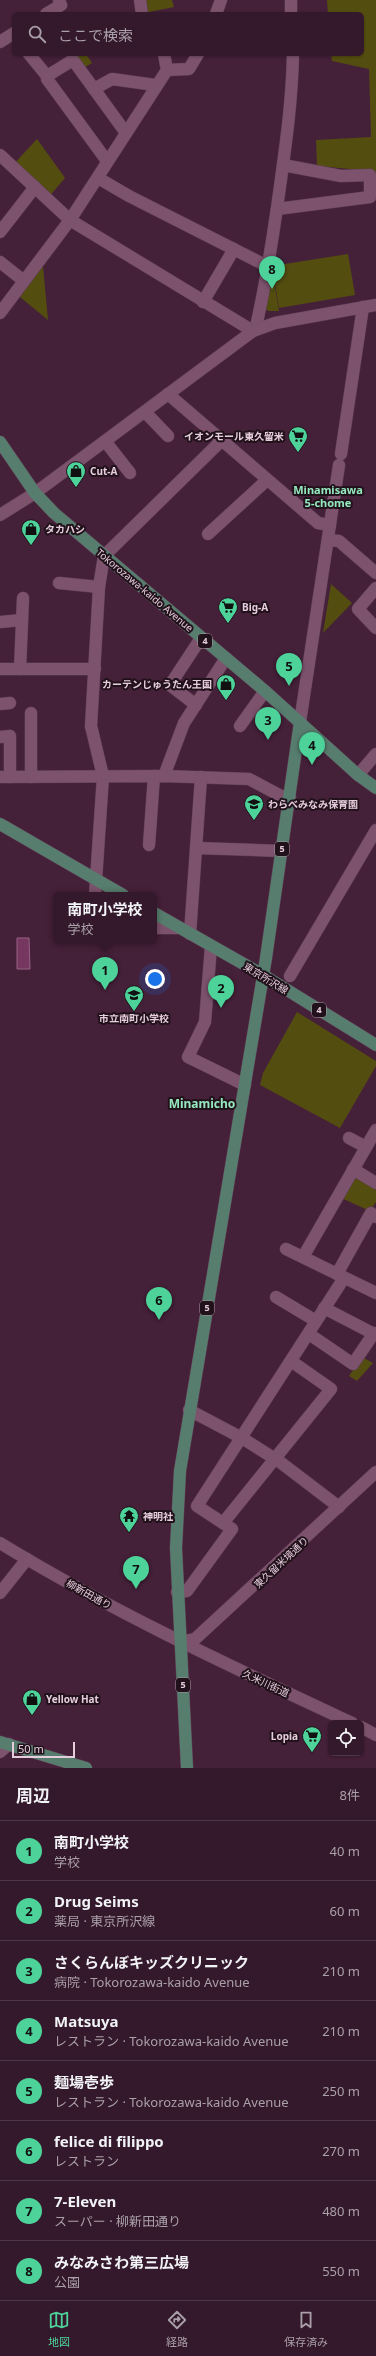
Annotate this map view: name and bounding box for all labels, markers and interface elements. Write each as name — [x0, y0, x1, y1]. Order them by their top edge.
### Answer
search box — [12, 12, 364, 56]
icon: search — [26, 23, 48, 45]
text: ここで検索 — [58, 25, 133, 45]
pin: 8 — [259, 256, 285, 289]
supermarket icon: イオンモール東久留米 — [287, 425, 309, 453]
place label: イオンモール東久留米 — [184, 429, 284, 443]
shop icon: Cut-A — [65, 460, 87, 488]
place label: Cut-A — [90, 464, 117, 478]
district label: Minamisawa 5-chome — [293, 482, 363, 510]
shop icon: タカハシ — [20, 518, 42, 546]
place label: タカハシ — [45, 522, 85, 536]
street label: Tokorozawa-kaido Avenue — [94, 545, 197, 635]
supermarket icon: Big-A — [217, 596, 239, 624]
place label: Big-A — [242, 600, 268, 614]
road number: 4 — [198, 634, 212, 648]
pin: 5 — [276, 653, 302, 686]
shop icon: カーテンじゅうたん王国 — [215, 673, 237, 701]
place label: カーテンじゅうたん王国 — [102, 677, 212, 691]
pin: 3 — [255, 707, 281, 740]
pin: 4 — [299, 732, 325, 765]
school or university icon: わらべみなみ保育園 — [243, 793, 265, 821]
place label: わらべみなみ保育園 — [268, 797, 358, 811]
road number: 5 — [275, 842, 289, 856]
popup — [53, 892, 157, 944]
text: 南町小学校 — [67, 899, 143, 919]
text: 学校 — [67, 920, 94, 938]
pin: 1 — [92, 957, 118, 990]
street label: 東京所沢線 — [241, 959, 291, 997]
your location — [145, 969, 165, 989]
pin: 2 — [208, 975, 234, 1008]
school or university icon: 市立南町小学校 — [123, 984, 145, 1012]
road number: 4 — [312, 1003, 326, 1017]
place label: 市立南町小学校 — [99, 1011, 169, 1025]
district label: Minamicho — [169, 1095, 235, 1112]
pin: 6 — [146, 1287, 172, 1320]
road number: 5 — [200, 1301, 214, 1315]
temple icon: 神明社 — [118, 1505, 140, 1533]
place label: 神明社 — [143, 1509, 174, 1523]
street label: 東久留米境通り — [251, 1533, 311, 1591]
pin: 7 — [123, 1556, 149, 1589]
street label: 柳新田通り — [64, 1576, 114, 1612]
street label: 久米川街道 — [240, 1666, 292, 1700]
road number: 5 — [176, 1678, 190, 1692]
shop icon: Yellow Hat — [21, 1688, 43, 1716]
place label: Yellow Hat — [46, 1692, 100, 1706]
map controls — [328, 1720, 364, 1756]
button: locate — [328, 1720, 364, 1756]
supermarket icon: Lopia — [301, 1725, 323, 1753]
place label: Lopia — [271, 1729, 298, 1743]
scale bar — [12, 1740, 75, 1759]
text: 50 m — [18, 1741, 44, 1756]
text: 周辺 — [16, 1784, 50, 1807]
text: 8件 — [340, 1786, 360, 1804]
text: 南町小学校 — [54, 1832, 129, 1852]
text: 1 — [25, 1842, 33, 1860]
text: 40 m — [330, 1842, 360, 1860]
text: 学校 — [54, 1853, 80, 1871]
text: Drug Seims — [54, 1891, 139, 1911]
text: 2 — [25, 1902, 33, 1920]
text: 60 m — [330, 1902, 360, 1920]
text: 薬局 · 東京所沢線 — [54, 1912, 155, 1930]
text: さくらんぼキッズクリニック — [54, 1952, 249, 1972]
text: 3 — [25, 1962, 33, 1980]
text: 210 m — [322, 1962, 360, 1980]
text: 病院 · Tokorozawa-kaido Avenue — [54, 1973, 250, 1991]
text: Matsuya — [54, 2011, 118, 2031]
text: 4 — [25, 2022, 33, 2040]
text: 210 m — [322, 2022, 360, 2040]
text: レストラン · Tokorozawa-kaido Avenue — [54, 2032, 289, 2050]
text: 麺場壱歩 — [54, 2072, 114, 2092]
text: 5 — [25, 2082, 33, 2100]
text: 250 m — [322, 2082, 360, 2100]
text: レストラン · Tokorozawa-kaido Avenue — [54, 2093, 289, 2111]
text: felice di filippo — [54, 2131, 164, 2151]
text: 6 — [25, 2142, 33, 2160]
text: 270 m — [322, 2142, 360, 2160]
text: レストラン — [54, 2152, 119, 2170]
text: 7-Eleven — [54, 2191, 116, 2211]
text: 7 — [25, 2202, 33, 2220]
text: 480 m — [322, 2202, 360, 2220]
text: スーパー · 柳新田通り — [54, 2212, 181, 2230]
text: みなみさわ第三広場 — [54, 2252, 189, 2272]
text: 8 — [25, 2262, 33, 2280]
text: 550 m — [322, 2262, 360, 2280]
text: 公園 — [54, 2273, 80, 2291]
tab: 地図 — [48, 2309, 70, 2349]
tab: 経路 — [166, 2309, 188, 2349]
tab: 保存済み — [284, 2309, 328, 2349]

